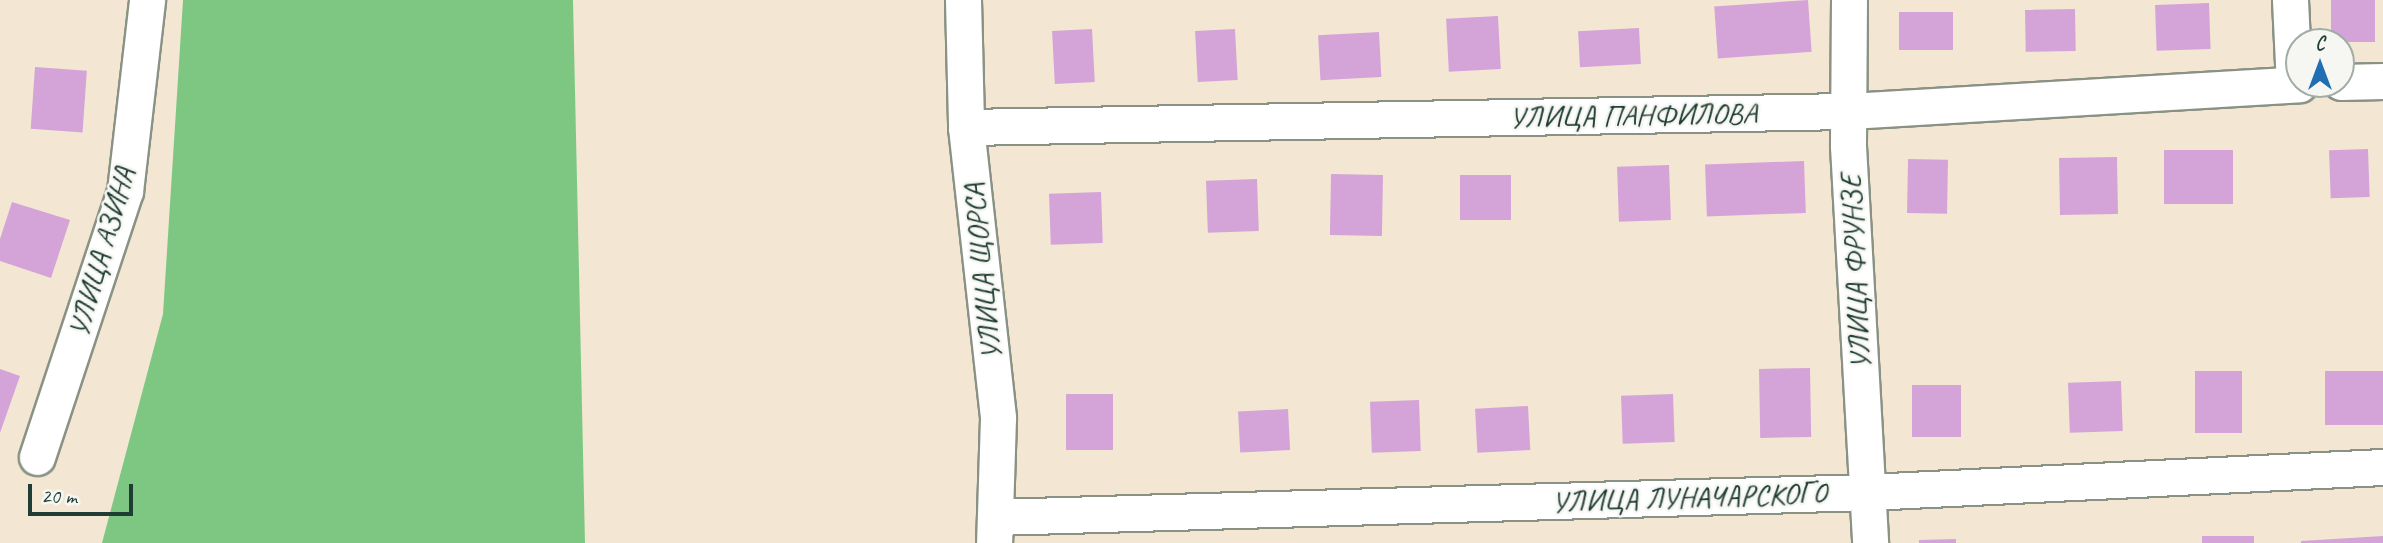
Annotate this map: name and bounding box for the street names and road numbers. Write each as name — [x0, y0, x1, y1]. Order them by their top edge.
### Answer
street label: УЛИЦА ПАНФИЛОВА — [1509, 95, 1757, 135]
street label: УЛИЦА АЗИНА — [60, 163, 142, 341]
street label: УЛИЦА ФРУНЗЕ — [1832, 175, 1878, 369]
street label: УЛИЦА ЩОРСА — [955, 182, 1009, 362]
street label: УЛИЦА ЛУНАЧАРСКОГО — [1551, 474, 1827, 520]

